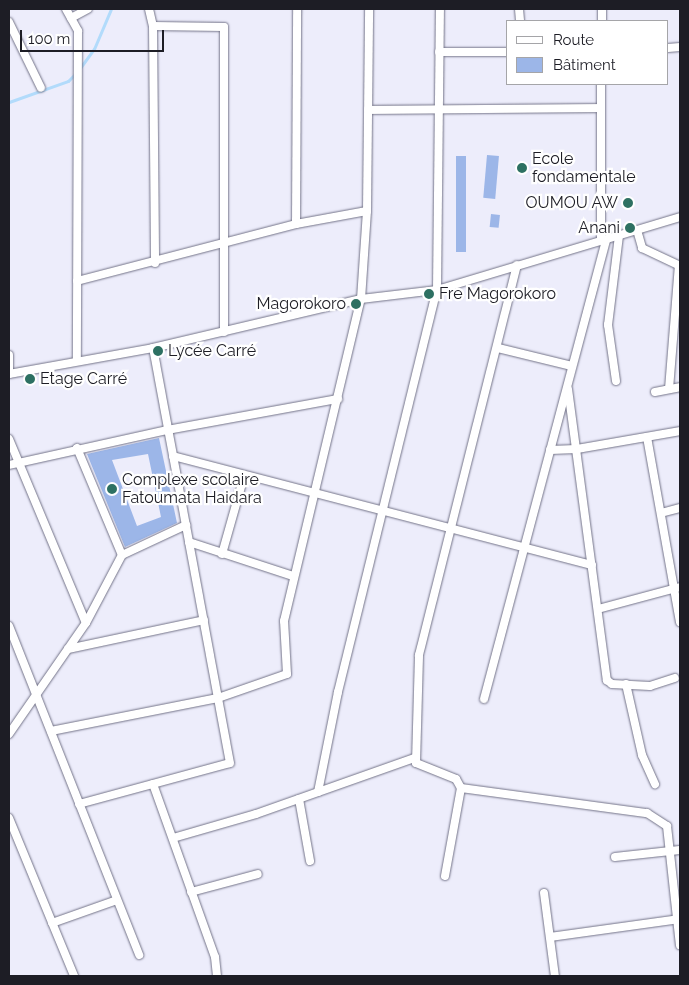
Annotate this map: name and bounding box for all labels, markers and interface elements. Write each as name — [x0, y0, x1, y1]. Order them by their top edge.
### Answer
scale bar — [22, 20, 166, 52]
legend — [507, 20, 669, 85]
text: 100 m — [28, 30, 70, 48]
text: Route — [553, 31, 594, 49]
text: Bâtiment — [553, 56, 616, 74]
place label: Ecole fondamentale — [532, 149, 636, 187]
marker: Ecole fondamentale — [516, 162, 528, 174]
place label: OUMOU AW — [525, 193, 618, 213]
marker: OUMOU AW — [622, 197, 634, 209]
place label: Anani — [578, 218, 620, 238]
marker: Anani — [624, 222, 636, 234]
place label: Fre Magorokoro — [439, 284, 556, 304]
marker: Fre Magorokoro — [423, 288, 435, 300]
place label: Magorokoro — [257, 294, 346, 314]
marker: Magorokoro — [350, 298, 362, 310]
place label: Lycée Carré — [168, 341, 256, 361]
marker: Lycée Carré — [152, 345, 164, 357]
place label: Etage Carré — [40, 369, 127, 389]
marker: Etage Carré — [24, 373, 36, 385]
place label: Complexe scolaire Fatoumata Haidara — [122, 470, 262, 508]
marker: Complexe scolaire Fatoumata Haidara — [106, 483, 118, 495]

